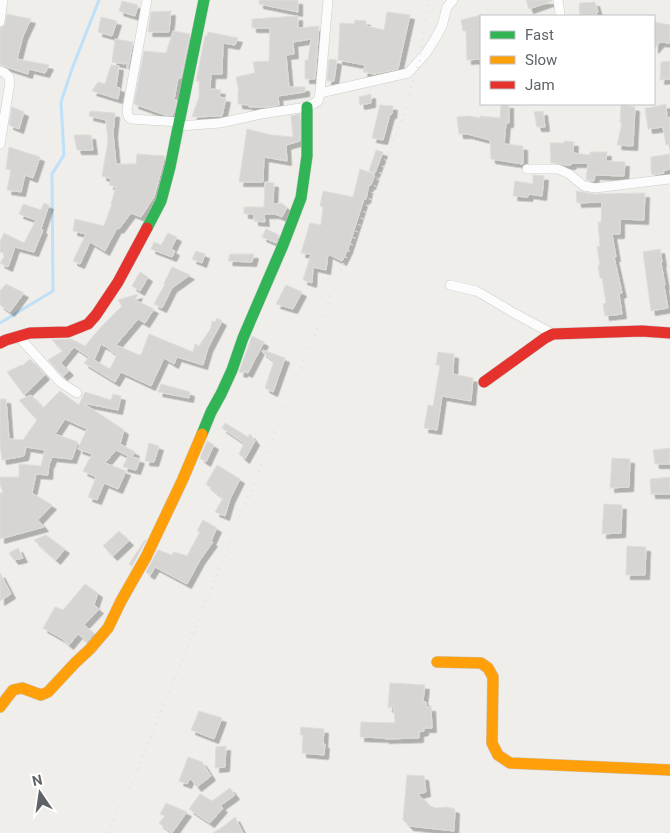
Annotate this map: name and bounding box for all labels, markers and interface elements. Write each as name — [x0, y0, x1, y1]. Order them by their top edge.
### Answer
legend — [480, 15, 655, 105]
text: Fast — [525, 26, 554, 44]
text: Slow — [525, 51, 557, 69]
text: Jam — [525, 76, 555, 94]
north arrow — [15, 768, 65, 818]
text: N — [30, 771, 44, 789]

